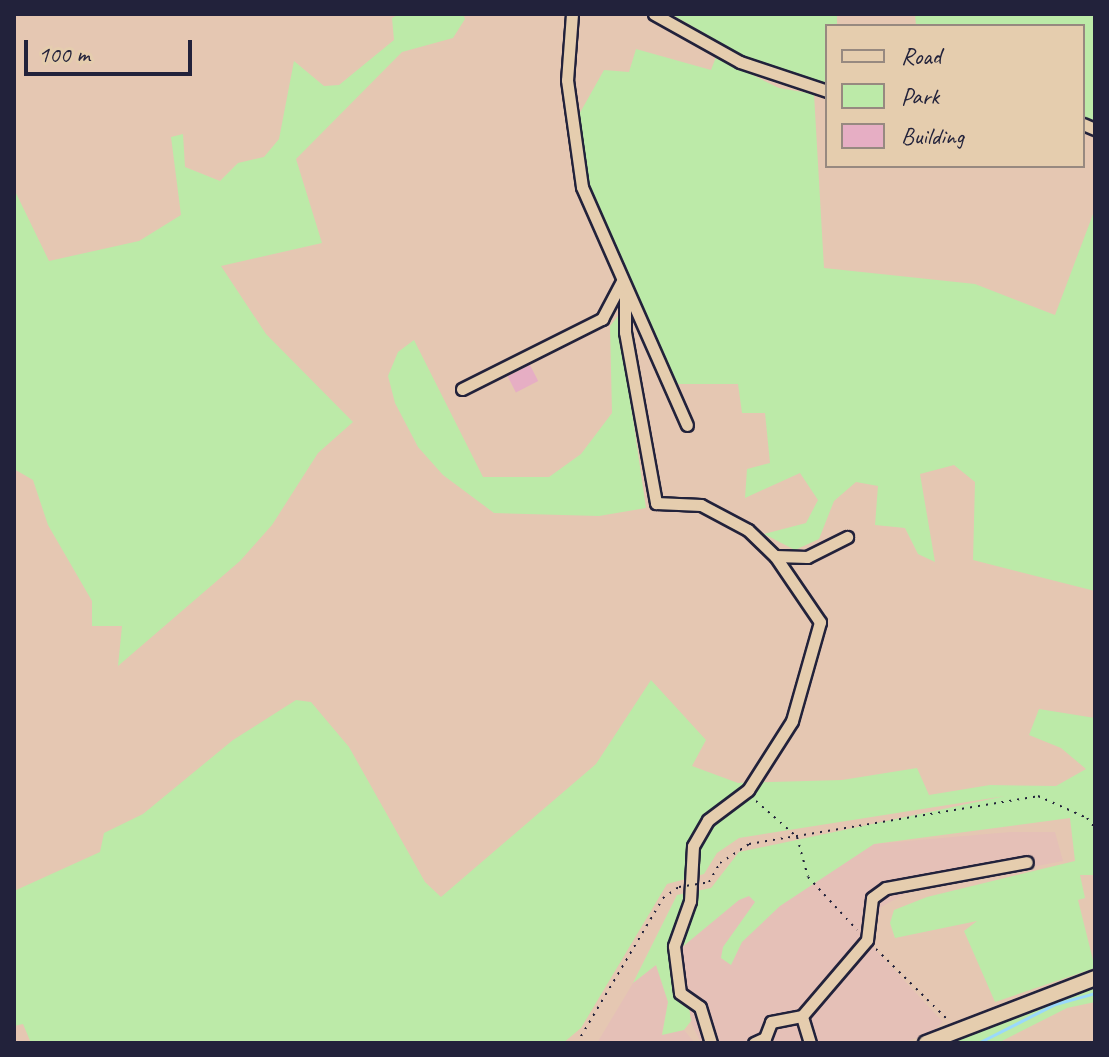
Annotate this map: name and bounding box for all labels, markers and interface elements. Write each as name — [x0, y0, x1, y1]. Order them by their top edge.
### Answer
scale bar — [28, 24, 196, 74]
legend — [825, 24, 1085, 168]
text: 100 m — [38, 39, 90, 69]
text: Road — [901, 41, 941, 71]
text: Park — [901, 81, 939, 111]
text: Building — [901, 121, 964, 151]

